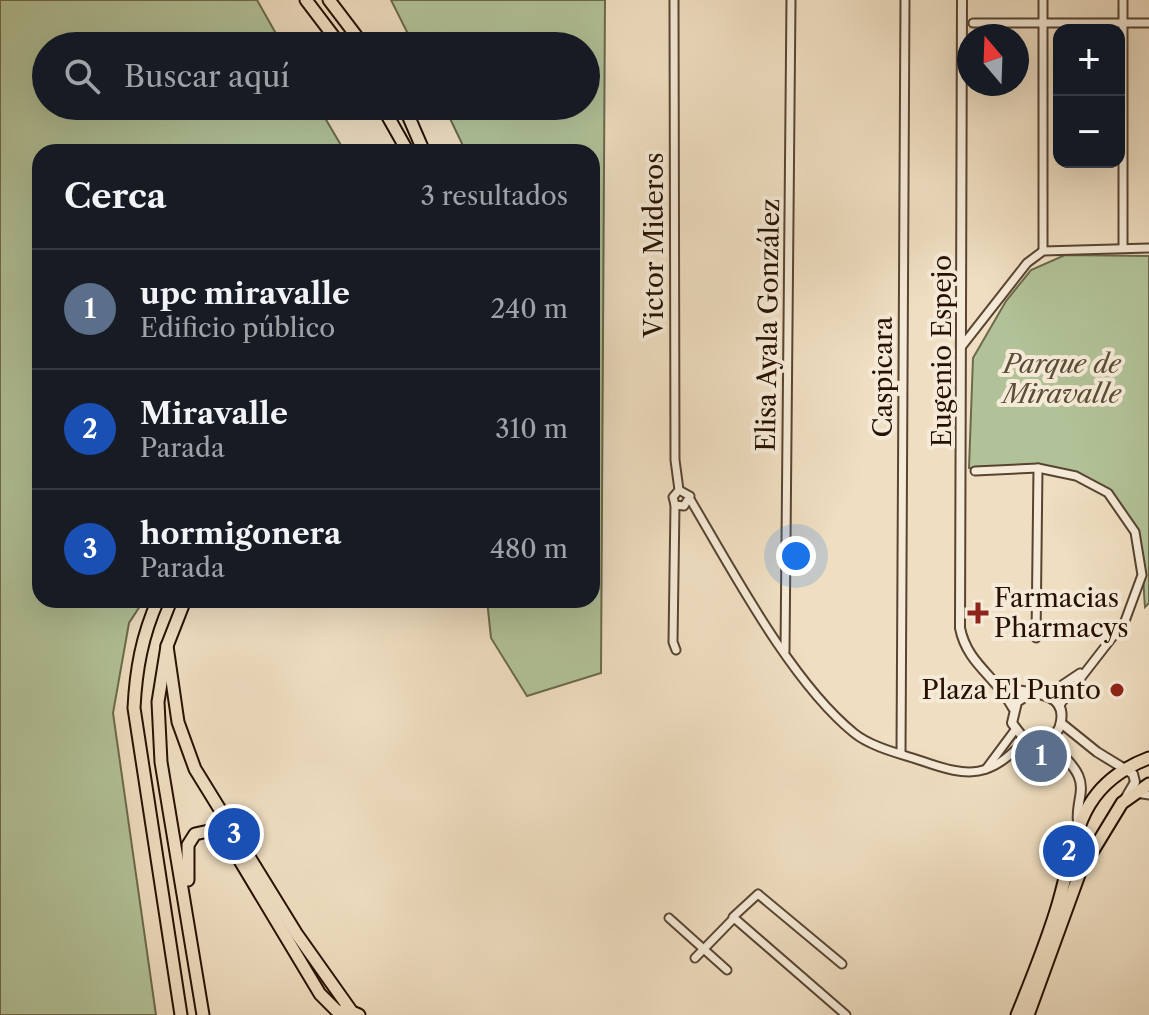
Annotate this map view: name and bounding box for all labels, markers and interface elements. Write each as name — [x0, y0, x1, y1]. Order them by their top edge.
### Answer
north arrow — [957, 24, 1029, 96]
map controls — [1053, 24, 1125, 168]
button: + — [1053, 24, 1125, 96]
search box — [32, 32, 600, 120]
icon: search — [60, 54, 104, 98]
text: Buscar aquí — [124, 58, 290, 95]
button: − — [1053, 96, 1125, 168]
street label: Victor Mideros — [638, 152, 670, 339]
text: Cerca — [64, 175, 166, 217]
text: 3 resultados — [421, 180, 568, 212]
street label: Elisa Ayala González — [750, 198, 786, 452]
street label: Eugenio Espejo — [926, 255, 958, 447]
text: upc miravalle — [140, 275, 350, 312]
text: 1 — [84, 293, 96, 325]
text: 240 m — [490, 293, 568, 325]
text: Edificio público — [140, 312, 335, 344]
street label: Caspicara — [867, 316, 899, 437]
park label: Parque de Miravalle — [1000, 348, 1122, 410]
text: Miravalle — [140, 395, 288, 432]
text: 2 — [82, 413, 98, 445]
text: 310 m — [495, 413, 568, 445]
text: Parada — [140, 432, 225, 464]
text: hormigonera — [140, 515, 341, 552]
text: 3 — [83, 533, 97, 565]
text: 480 m — [490, 533, 568, 565]
your location — [776, 536, 816, 576]
text: Parada — [140, 552, 225, 584]
place label: Farmacias Pharmacys — [994, 582, 1129, 644]
marker: Farmacias Pharmacys — [969, 604, 987, 622]
place label: Plaza El Punto — [921, 674, 1101, 706]
marker: Plaza El Punto — [1108, 681, 1126, 699]
pin: 1 — [1015, 726, 1067, 786]
pin: 3 — [208, 804, 260, 864]
pin: 2 — [1043, 821, 1095, 881]

